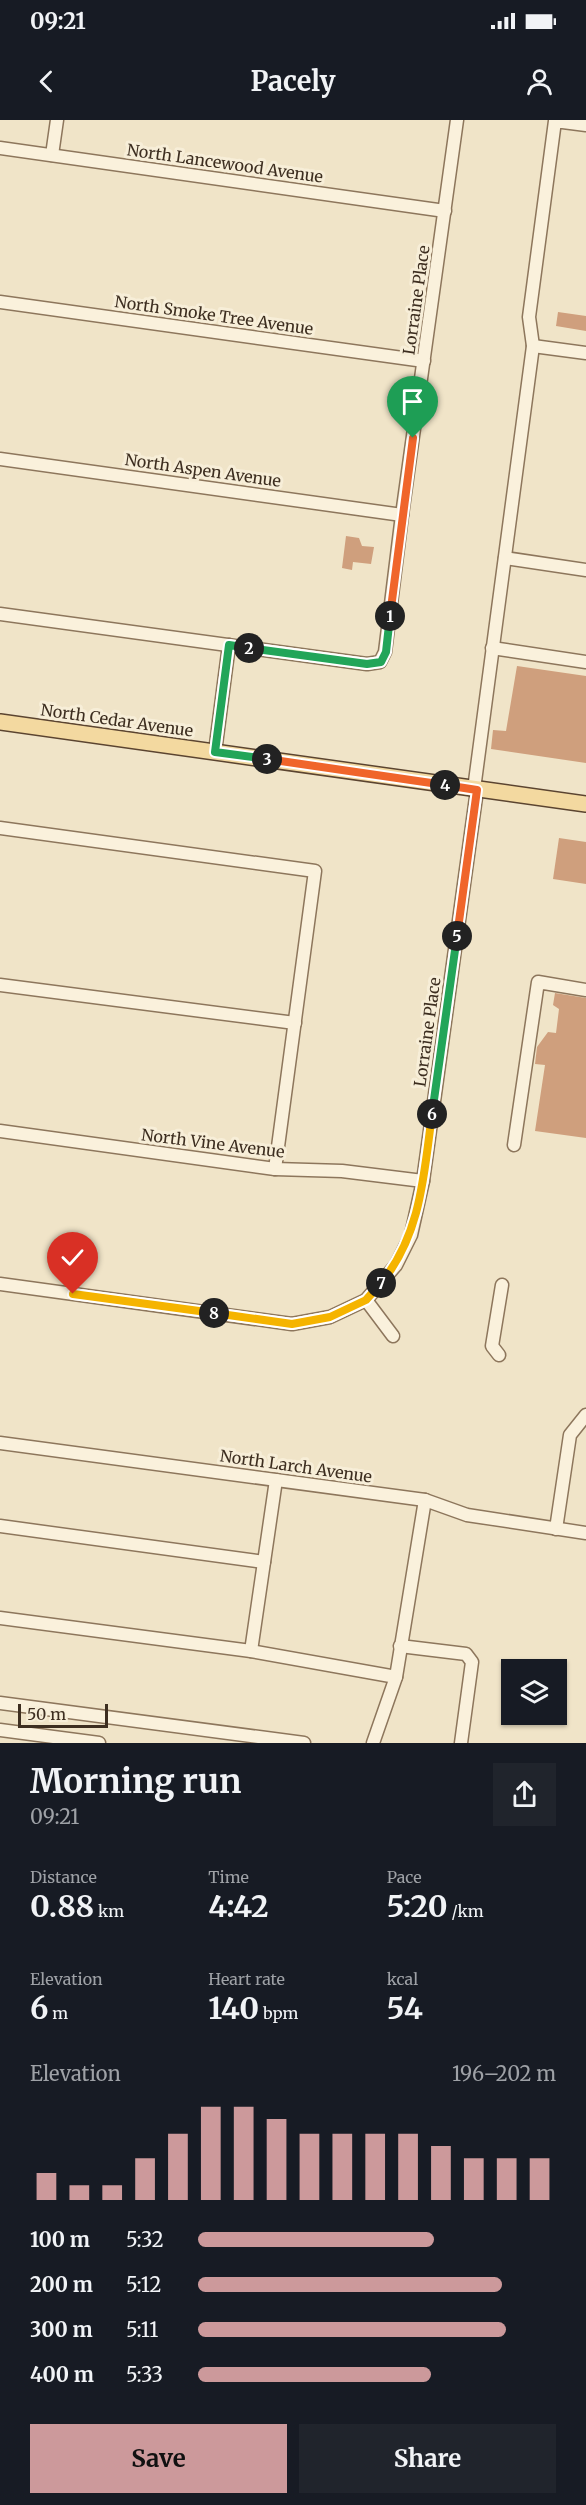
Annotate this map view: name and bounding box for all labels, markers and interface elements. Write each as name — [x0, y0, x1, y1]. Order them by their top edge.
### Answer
text: 09:21 — [30, 7, 86, 35]
text: Pacely — [250, 64, 336, 98]
icon: back — [30, 65, 63, 98]
icon: person — [523, 65, 556, 98]
street label: North Lancewood Avenue — [126, 139, 324, 187]
street label: Lorraine Place — [398, 244, 434, 356]
street label: North Smoke Tree Avenue — [113, 291, 315, 339]
pin — [387, 376, 438, 438]
icon: arrive — [396, 385, 429, 418]
street label: North Aspen Avenue — [124, 449, 282, 491]
pin: 1 — [375, 601, 405, 631]
text: 1 — [386, 606, 394, 626]
pin: 2 — [234, 633, 264, 663]
text: 2 — [244, 638, 254, 658]
street label: North Cedar Avenue — [40, 699, 194, 741]
pin: 3 — [252, 744, 282, 774]
text: 3 — [262, 749, 272, 769]
pin: 4 — [430, 770, 460, 800]
text: 4 — [440, 775, 450, 795]
pin: 5 — [442, 921, 472, 951]
text: 5 — [452, 926, 462, 946]
street label: Lorraine Place — [409, 976, 445, 1088]
pin: 6 — [417, 1099, 447, 1129]
text: 6 — [427, 1104, 437, 1124]
street label: North Vine Avenue — [140, 1124, 286, 1162]
pin — [47, 1232, 98, 1294]
icon: check — [56, 1241, 89, 1274]
pin: 7 — [366, 1268, 396, 1298]
text: 7 — [376, 1273, 386, 1293]
pin: 8 — [199, 1298, 229, 1328]
text: 8 — [209, 1303, 219, 1323]
street label: North Larch Avenue — [219, 1445, 373, 1487]
map controls — [501, 1659, 567, 1725]
button: layers — [501, 1659, 567, 1725]
scale bar — [18, 1701, 108, 1728]
text: 50 m — [27, 1704, 66, 1724]
text: Morning run — [30, 1761, 241, 1802]
button: share — [493, 1763, 556, 1826]
text: 09:21 — [30, 1804, 79, 1829]
text: Distance — [30, 1867, 97, 1887]
text: Time — [208, 1867, 249, 1887]
text: Pace — [387, 1867, 422, 1887]
text: 0.88 — [30, 1887, 94, 1925]
text: 4:42 — [208, 1887, 269, 1925]
text: 5:20 — [387, 1887, 448, 1925]
text: km — [94, 1901, 124, 1921]
text: /km — [448, 1901, 484, 1921]
text: Elevation — [30, 1969, 103, 1989]
text: Heart rate — [208, 1969, 285, 1989]
text: kcal — [387, 1969, 418, 1989]
text: 6 — [30, 1989, 48, 2027]
text: 140 — [208, 1989, 259, 2027]
text: 54 — [387, 1989, 423, 2027]
text: m — [48, 2003, 68, 2023]
text: bpm — [259, 2003, 298, 2023]
text: Elevation — [30, 2061, 121, 2086]
text: 196–202 m — [452, 2061, 556, 2086]
text: 100 m — [30, 2227, 90, 2252]
text: 5:32 — [126, 2227, 164, 2252]
text: 200 m — [30, 2272, 93, 2297]
text: 5:12 — [126, 2272, 162, 2297]
text: 300 m — [30, 2317, 93, 2342]
text: 5:11 — [126, 2317, 158, 2342]
text: 400 m — [30, 2362, 94, 2387]
text: 5:33 — [126, 2362, 163, 2387]
button: Save — [30, 2424, 287, 2493]
button: Share — [299, 2424, 556, 2493]

